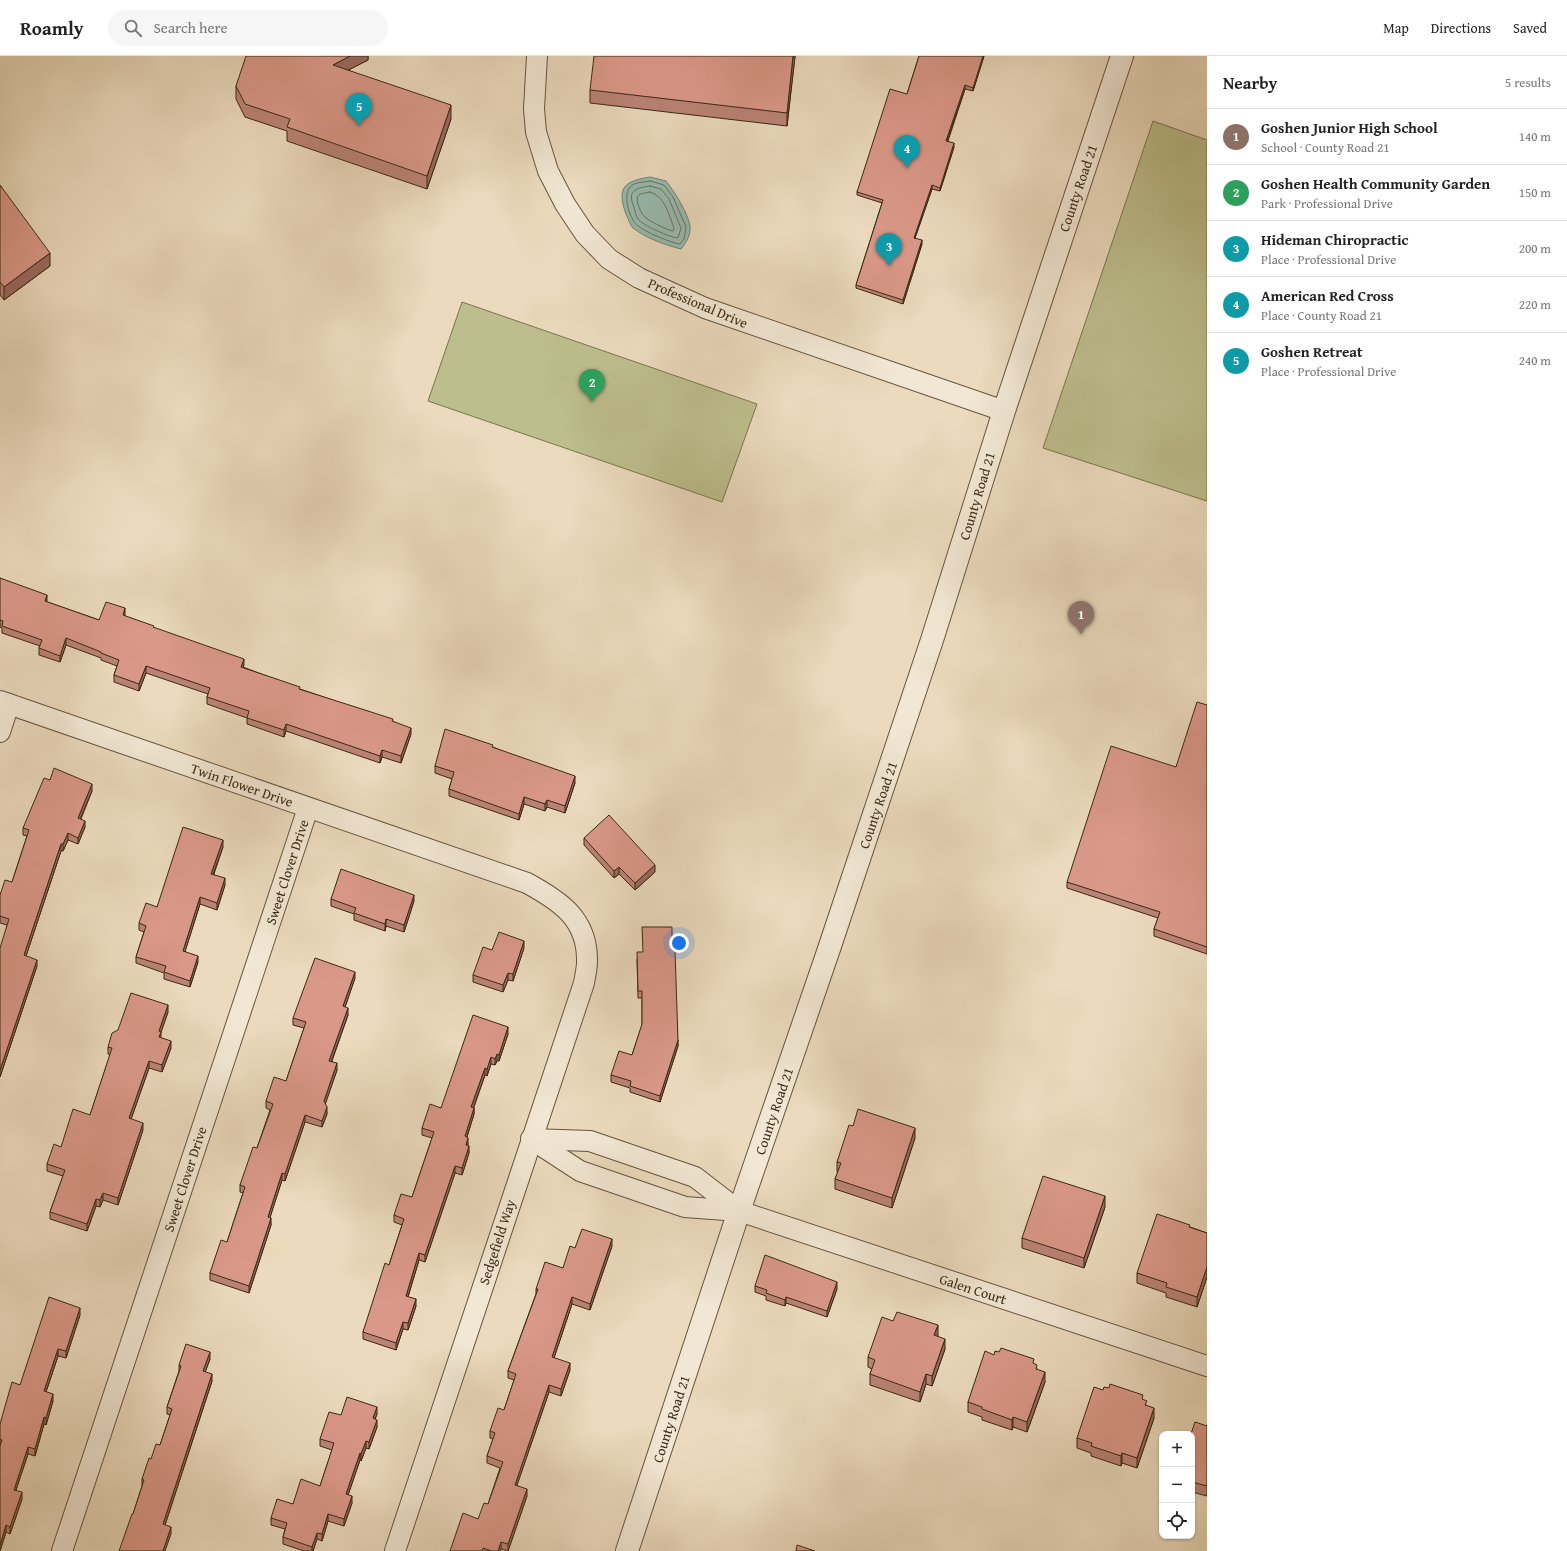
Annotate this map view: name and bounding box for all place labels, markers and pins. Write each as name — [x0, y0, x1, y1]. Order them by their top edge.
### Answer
pin: 5 — [346, 93, 372, 126]
pin: 4 — [894, 135, 920, 168]
pin: 3 — [876, 233, 902, 266]
pin: 2 — [579, 369, 605, 402]
pin: 1 — [1068, 601, 1094, 634]

